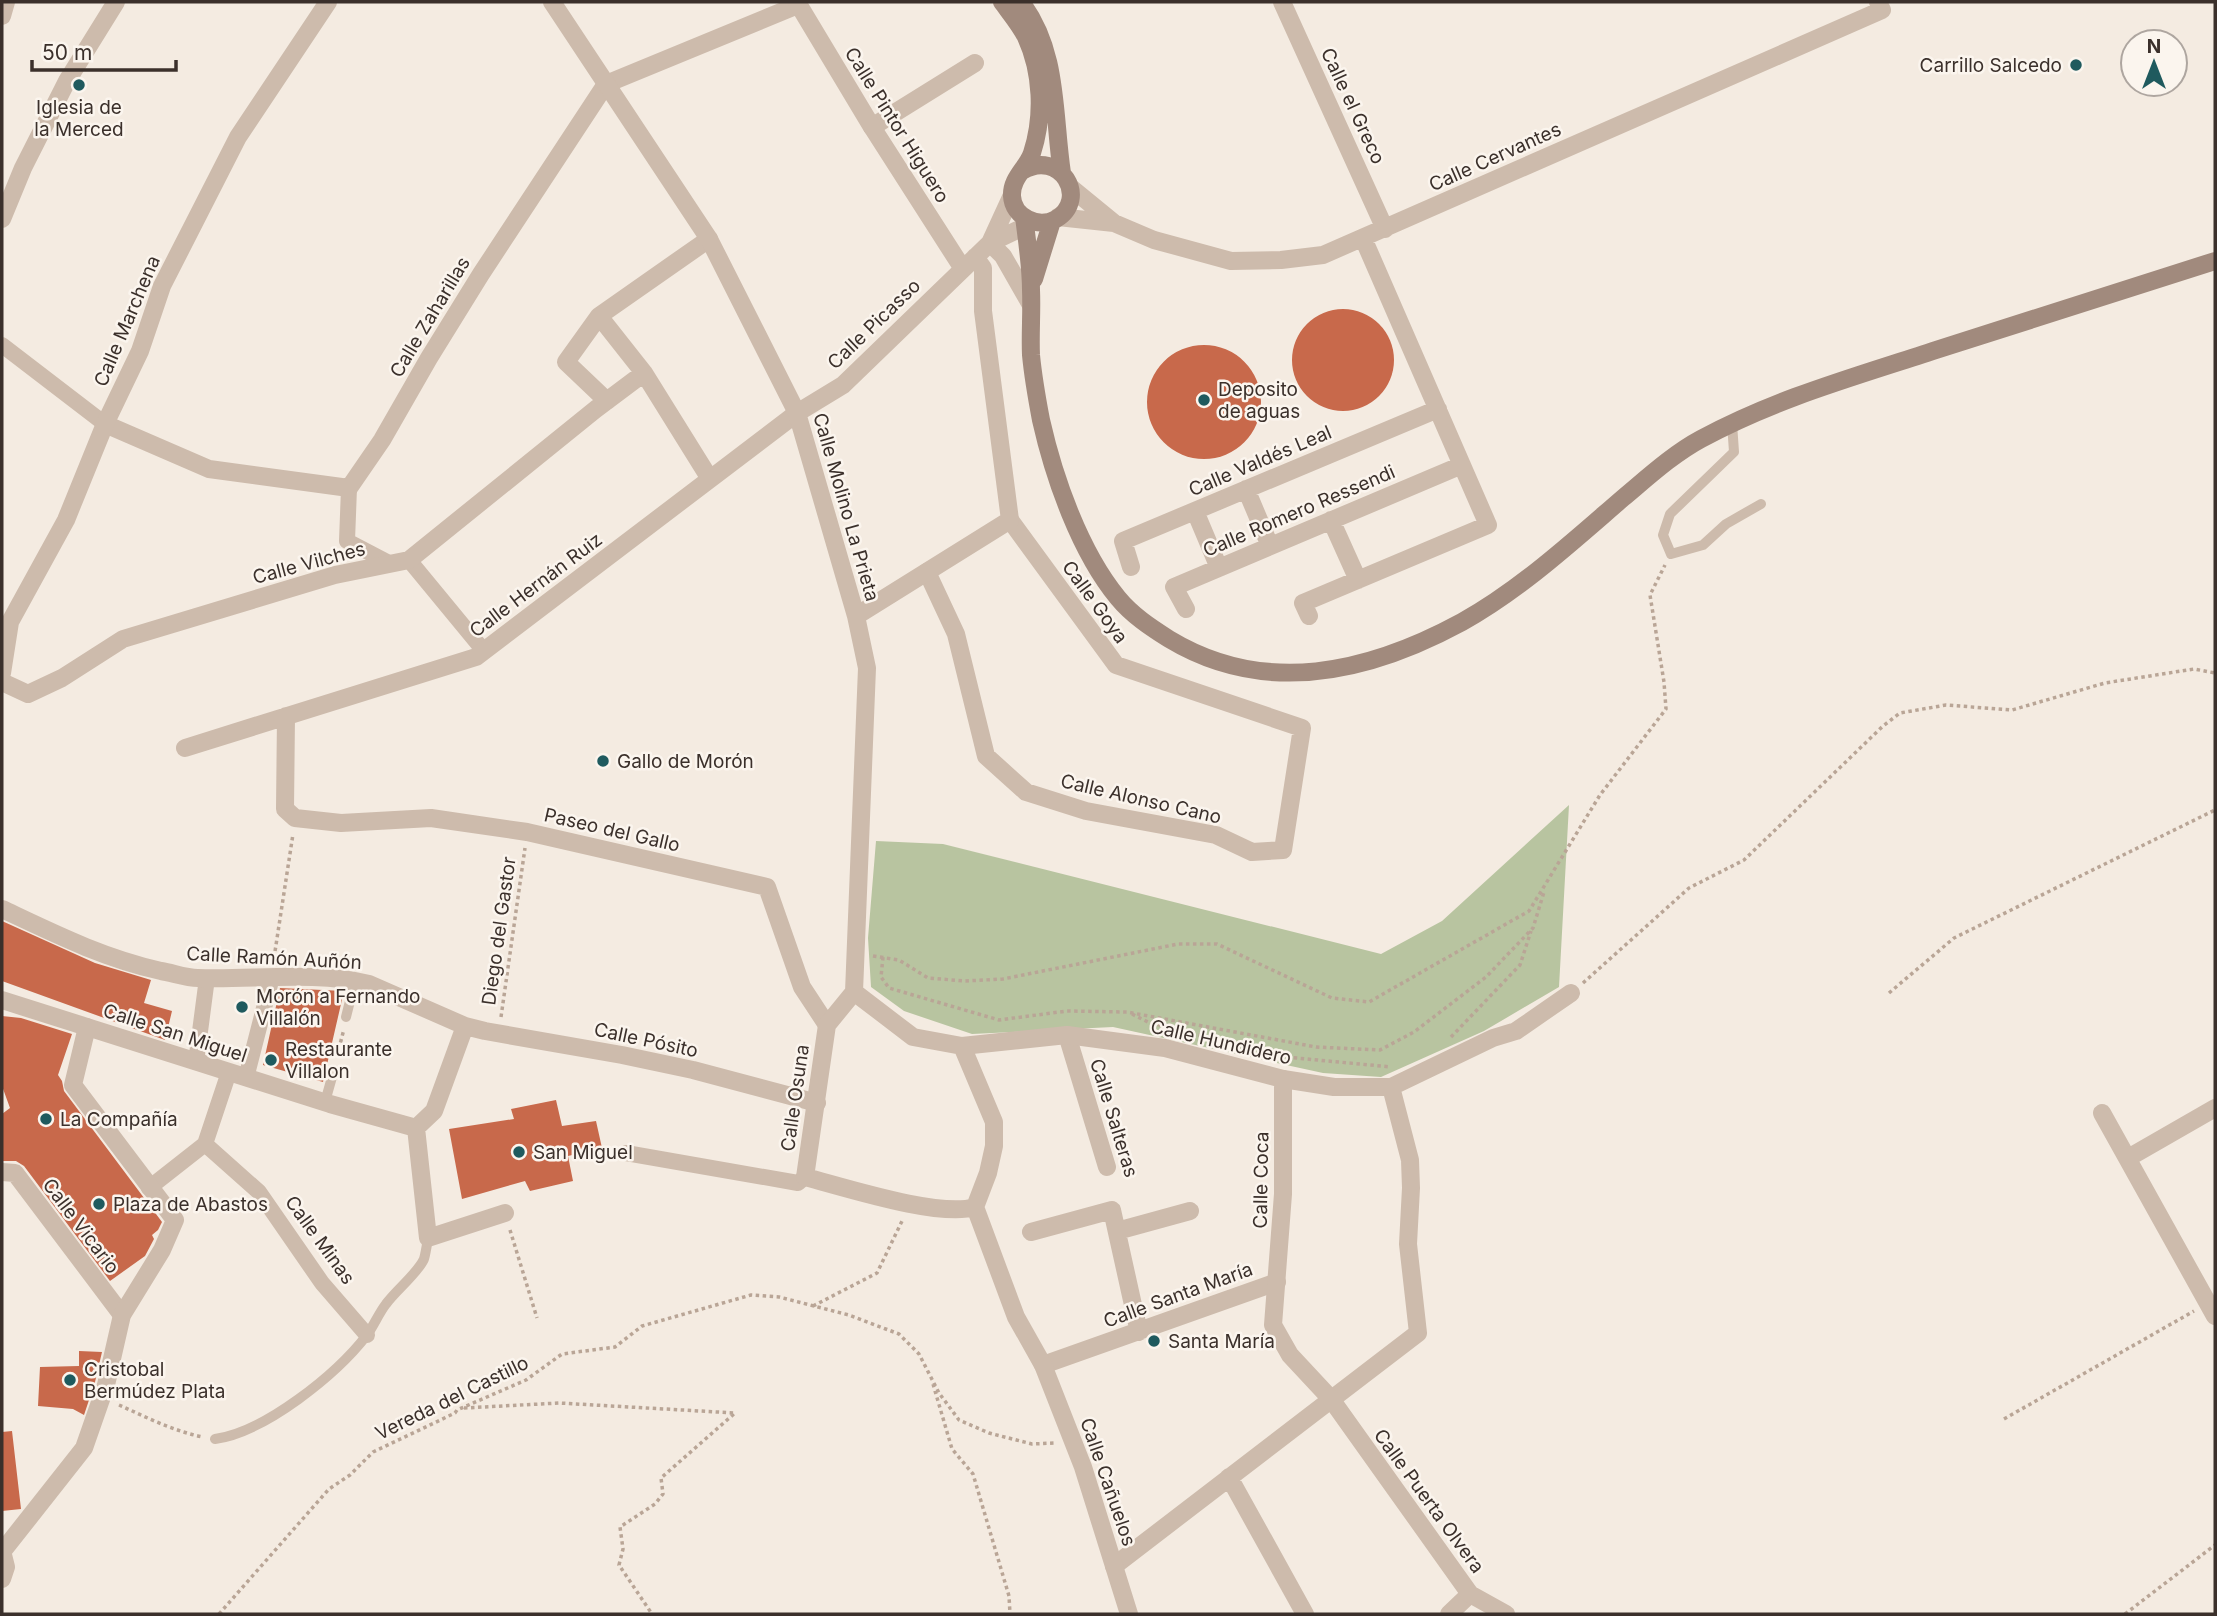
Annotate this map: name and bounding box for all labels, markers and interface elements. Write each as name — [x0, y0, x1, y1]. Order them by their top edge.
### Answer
scale bar — [32, 28, 175, 72]
north arrow — [2119, 28, 2189, 98]
text: N — [2147, 35, 2161, 58]
text: 50 m — [42, 40, 92, 65]
street label: Calle Pintor Higuero — [840, 43, 954, 207]
street label: Calle el Greco — [1316, 44, 1390, 168]
place label: Carrillo Salcedo — [1920, 54, 2062, 77]
marker: Carrillo Salcedo — [2068, 57, 2084, 73]
marker: Iglesia de la Merced — [71, 77, 87, 93]
place label: Iglesia de la Merced — [34, 96, 124, 141]
street label: Calle Cervantes — [1425, 118, 1565, 196]
street label: Calle Marchena — [89, 252, 165, 390]
street label: Calle Zaharillas — [385, 253, 475, 381]
street label: Calle Picasso — [823, 274, 925, 374]
place label: Deposito de aguas — [1218, 378, 1300, 423]
marker: Deposito de aguas — [1196, 392, 1212, 408]
street label: Calle Molino La Prieta — [808, 410, 884, 604]
street label: Calle Valdés Leal — [1185, 421, 1335, 501]
street label: Calle Romero Ressendi — [1199, 460, 1399, 562]
street label: Calle Hernán Ruiz — [465, 528, 607, 642]
street label: Calle Vilches — [250, 537, 368, 589]
street label: Calle Goya — [1057, 556, 1133, 648]
place label: Gallo de Morón — [617, 750, 754, 773]
marker: Gallo de Morón — [595, 753, 611, 769]
street label: Calle Alonso Cano — [1058, 769, 1224, 829]
street label: Paseo del Gallo — [542, 803, 682, 857]
street label: Diego del Gastor — [477, 855, 521, 1007]
street label: Calle Ramón Auñón — [186, 942, 362, 974]
place label: Morón a Fernando Villalón — [256, 985, 421, 1030]
street label: Calle San Miguel — [100, 999, 250, 1067]
marker: Morón a Fernando Villalón — [234, 999, 250, 1015]
street label: Calle Hundidero — [1148, 1015, 1294, 1069]
street label: Calle Pósito — [592, 1018, 700, 1062]
place label: Restaurante Villalon — [285, 1038, 392, 1083]
street label: Calle Osuna — [776, 1043, 814, 1153]
marker: Restaurante Villalon — [263, 1052, 279, 1068]
street label: Calle Salteras — [1085, 1056, 1143, 1180]
place label: La Compañía — [60, 1108, 178, 1131]
marker: La Compañía — [38, 1111, 54, 1127]
street label: Calle Coca — [1249, 1131, 1273, 1229]
place label: San Miguel — [533, 1141, 633, 1164]
marker: San Miguel — [511, 1144, 527, 1160]
street label: Calle Vicario — [38, 1174, 124, 1278]
street label: Calle Minas — [280, 1191, 360, 1289]
place label: Plaza de Abastos — [113, 1193, 268, 1216]
marker: Plaza de Abastos — [91, 1196, 107, 1212]
street label: Calle Santa María — [1100, 1257, 1256, 1333]
place label: Santa María — [1168, 1330, 1275, 1353]
marker: Santa María — [1146, 1333, 1162, 1349]
street label: Vereda del Castillo — [372, 1351, 532, 1445]
place label: Cristobal Bermúdez Plata — [84, 1358, 226, 1403]
marker: Cristobal Bermúdez Plata — [62, 1372, 78, 1388]
street label: Calle Cañuelos — [1075, 1415, 1141, 1549]
street label: Calle Puerta Olvera — [1369, 1424, 1489, 1578]

